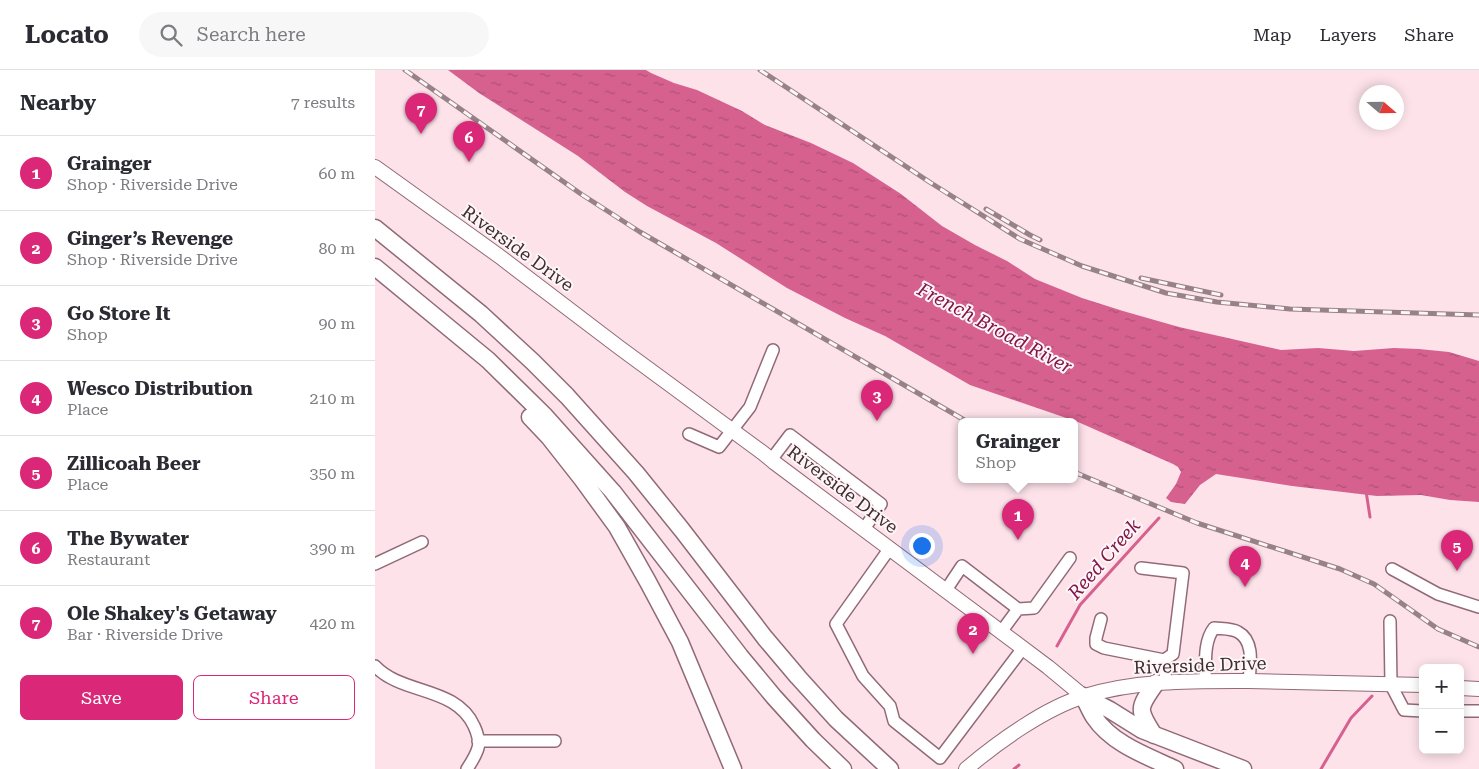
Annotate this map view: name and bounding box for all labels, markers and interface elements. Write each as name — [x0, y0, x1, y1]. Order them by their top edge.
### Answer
search box — [139, 12, 489, 57]
text: Locato — [25, 21, 109, 49]
icon: search — [157, 21, 185, 49]
text: Search here — [197, 23, 306, 46]
text: Map — [1253, 24, 1292, 45]
text: Layers — [1320, 24, 1376, 45]
text: Share — [1404, 24, 1454, 45]
north arrow — [1359, 85, 1404, 130]
text: Nearby — [20, 91, 96, 115]
text: 7 results — [291, 93, 355, 112]
pin: 7 — [405, 93, 437, 134]
pin: 6 — [453, 121, 485, 162]
text: Grainger — [67, 152, 152, 175]
text: 1 — [32, 164, 40, 183]
text: 60 m — [318, 164, 355, 183]
text: Shop · Riverside Drive — [67, 175, 238, 194]
street label: Riverside Drive — [458, 200, 578, 296]
text: Ginger’s Revenge — [67, 227, 233, 250]
text: 2 — [32, 239, 40, 258]
text: 80 m — [318, 239, 355, 258]
text: Shop · Riverside Drive — [67, 250, 238, 269]
water label: French Broad River — [913, 277, 1076, 379]
text: Go Store It — [67, 302, 171, 325]
text: 3 — [32, 314, 40, 333]
text: 90 m — [318, 314, 355, 333]
text: Shop — [67, 325, 108, 344]
text: Wesco Distribution — [67, 377, 253, 400]
pin: 3 — [861, 380, 893, 421]
text: 4 — [32, 389, 40, 408]
text: 210 m — [309, 389, 355, 408]
text: Place — [67, 400, 108, 419]
popup — [958, 418, 1078, 483]
text: Grainger — [976, 430, 1060, 453]
street label: Riverside Drive — [784, 441, 902, 537]
text: Zillicoah Beer — [67, 452, 201, 475]
text: Shop — [976, 453, 1016, 472]
text: 5 — [32, 464, 40, 483]
text: 350 m — [309, 464, 355, 483]
text: Place — [67, 475, 108, 494]
pin: 1 — [1002, 499, 1034, 540]
water label: Reed Creek — [1062, 514, 1146, 605]
text: The Bywater — [67, 527, 189, 550]
pin: 5 — [1441, 530, 1473, 571]
your location — [909, 533, 935, 559]
text: 6 — [32, 539, 40, 558]
text: 390 m — [309, 539, 355, 558]
pin: 4 — [1229, 546, 1261, 587]
text: Restaurant — [67, 550, 150, 569]
text: Ole Shakey's Getaway — [67, 602, 277, 625]
pin: 2 — [957, 613, 989, 654]
text: 7 — [32, 614, 40, 633]
text: 420 m — [309, 614, 355, 633]
text: Bar · Riverside Drive — [67, 625, 223, 644]
street label: Riverside Drive — [1133, 652, 1267, 678]
map controls — [1419, 664, 1464, 754]
button: + — [1419, 664, 1464, 709]
button: Save — [20, 675, 183, 720]
button: Share — [193, 675, 355, 720]
button: − — [1419, 709, 1464, 754]

